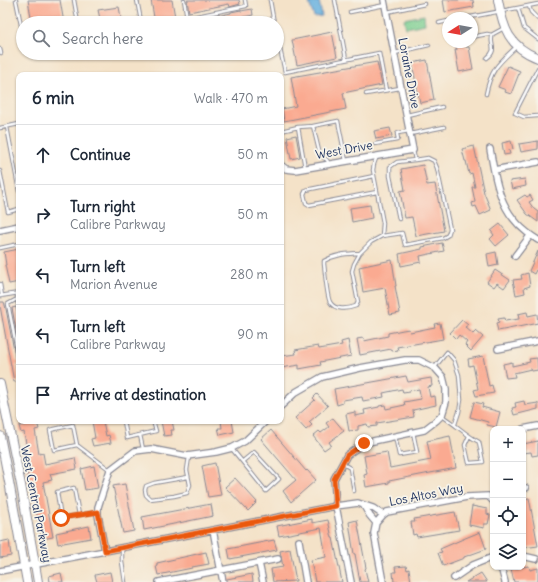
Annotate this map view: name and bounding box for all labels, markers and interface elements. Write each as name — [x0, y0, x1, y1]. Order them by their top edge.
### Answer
north arrow — [442, 12, 478, 48]
search box — [16, 16, 284, 60]
icon: search — [30, 27, 52, 49]
text: Search here — [62, 29, 143, 48]
street label: Loraine Drive — [395, 36, 424, 110]
text: 6 min — [32, 87, 74, 109]
text: Walk · 470 m — [194, 90, 268, 107]
street label: West Drive — [314, 137, 374, 162]
icon: ahead — [32, 144, 54, 166]
text: Continue — [70, 145, 131, 164]
text: 50 m — [237, 146, 268, 163]
text: Turn right — [70, 197, 135, 216]
icon: right — [32, 204, 54, 226]
text: 50 m — [237, 206, 268, 223]
text: Calibre Parkway — [70, 216, 166, 233]
text: Turn left — [70, 257, 125, 276]
icon: left — [32, 264, 54, 286]
text: 280 m — [230, 266, 268, 283]
text: Marion Avenue — [70, 276, 158, 293]
text: Turn left — [70, 317, 125, 336]
icon: left — [32, 324, 54, 346]
text: 90 m — [237, 326, 268, 343]
text: Calibre Parkway — [70, 336, 166, 353]
icon: arrive — [32, 384, 54, 406]
text: Arrive at destination — [70, 385, 206, 404]
map controls — [490, 426, 526, 570]
button: + — [490, 426, 526, 462]
route end — [355, 434, 373, 452]
street label: West Central Parkway — [18, 444, 55, 564]
button: − — [490, 462, 526, 498]
street label: Los Altos Way — [388, 480, 464, 509]
button: locate — [490, 498, 526, 534]
route start — [52, 509, 70, 527]
button: layers — [490, 534, 526, 570]

